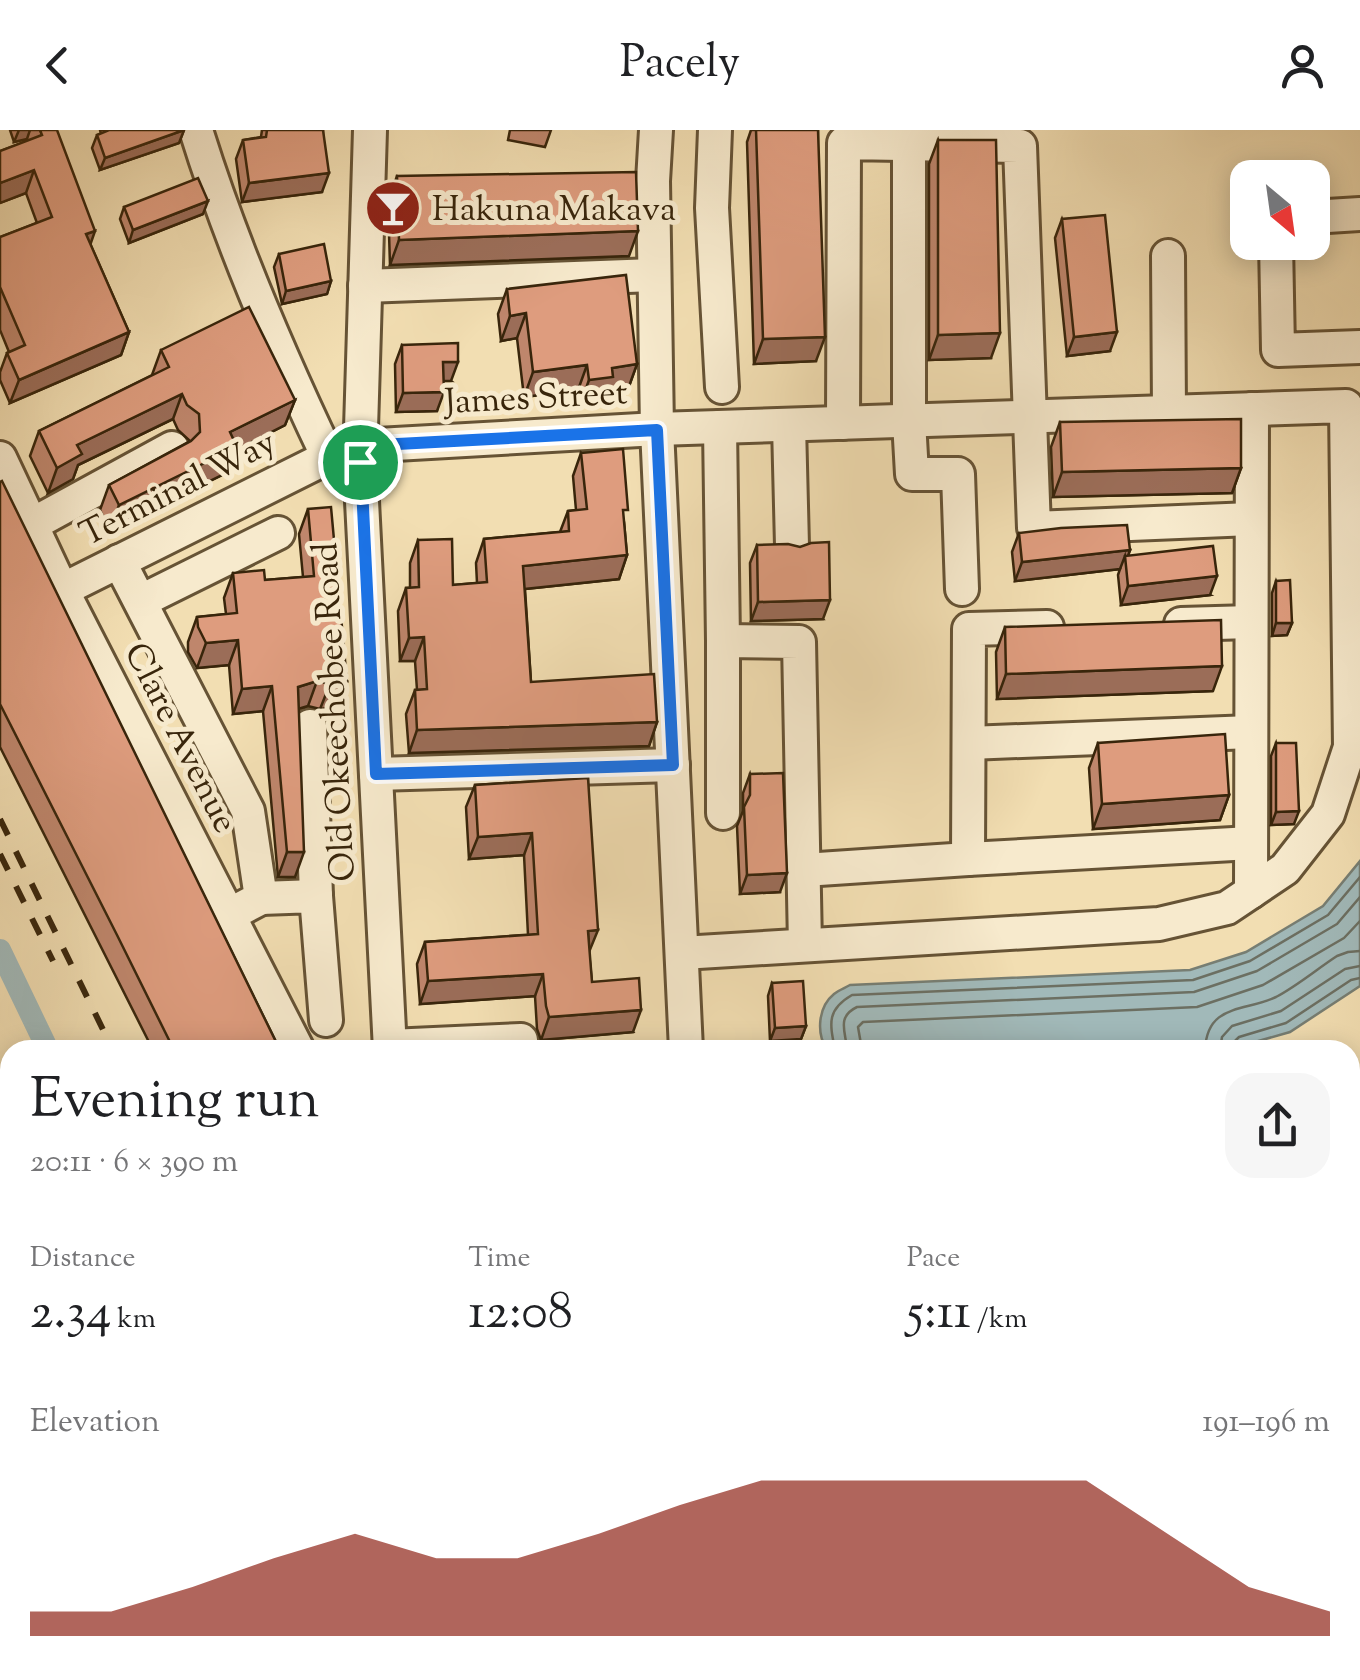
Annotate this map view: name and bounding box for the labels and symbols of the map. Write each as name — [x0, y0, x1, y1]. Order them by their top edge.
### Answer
north arrow — [1230, 160, 1330, 260]
bar icon: Hakuna Makava — [363, 178, 423, 238]
place label: Hakuna Makava — [432, 186, 676, 237]
street label: James Street — [442, 369, 629, 430]
street label: Terminal Way — [72, 419, 285, 561]
pin — [318, 420, 403, 505]
street label: Old Okeechobee Road — [302, 541, 371, 883]
street label: Clare Avenue — [109, 635, 249, 843]

